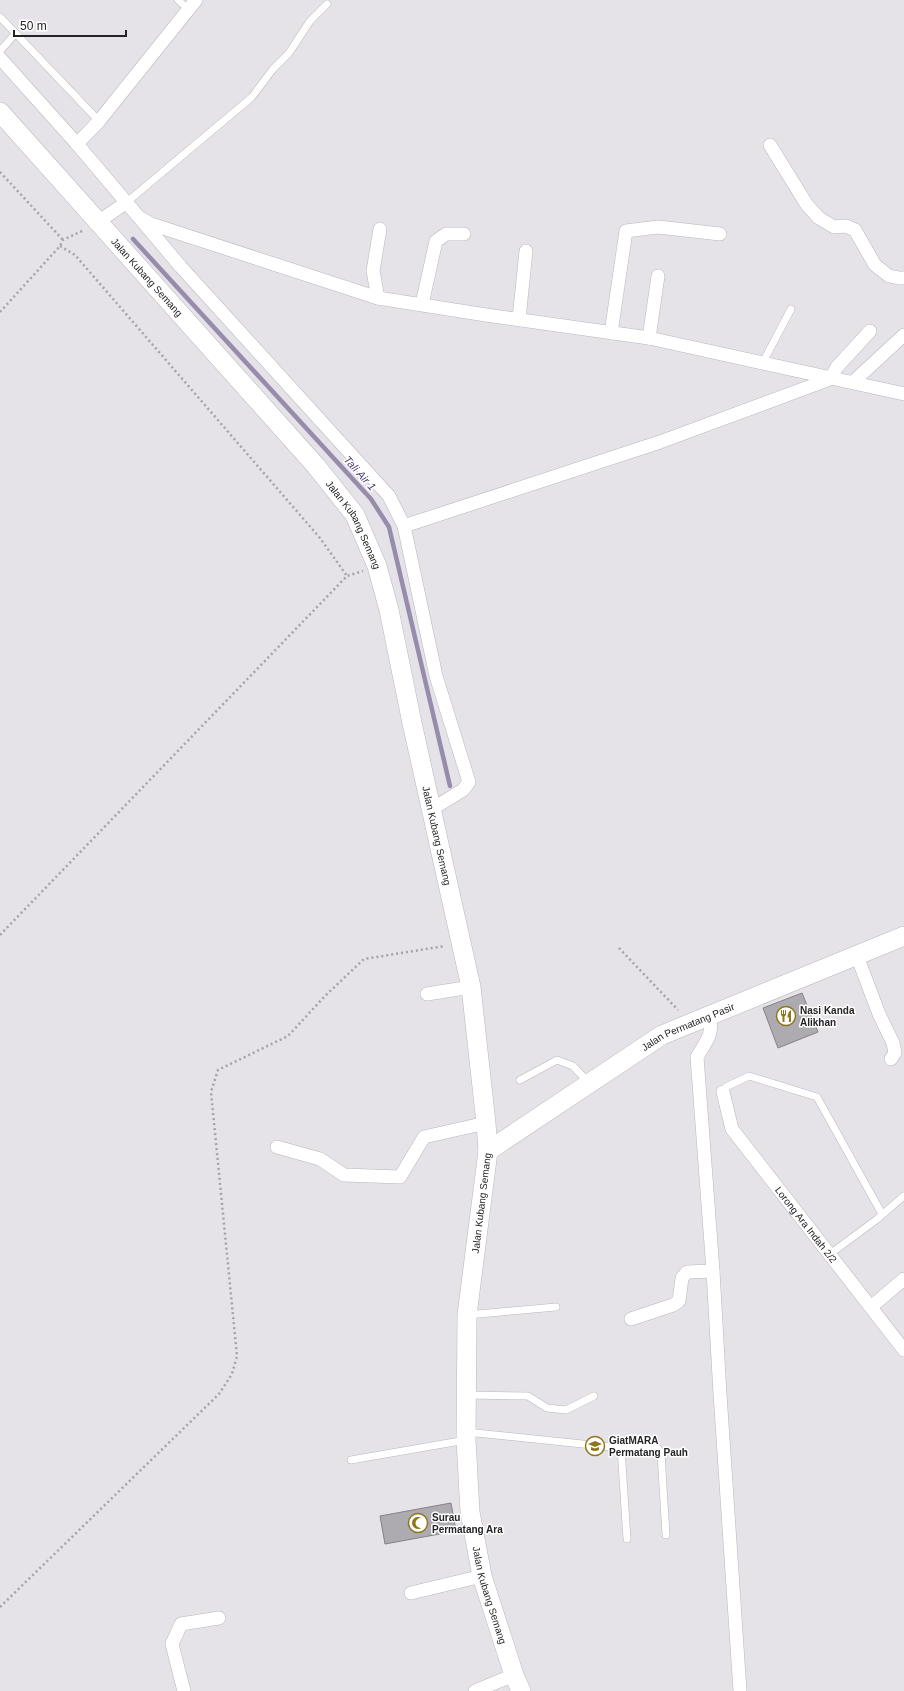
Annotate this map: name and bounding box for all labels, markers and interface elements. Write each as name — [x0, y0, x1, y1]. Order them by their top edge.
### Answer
scale bar — [14, 12, 126, 38]
text: 50 m — [20, 19, 47, 33]
street label: Jalan Kubang Semang — [109, 236, 185, 319]
water label: Tali Air 1 — [341, 453, 379, 493]
street label: Jalan Kubang Semang — [324, 478, 383, 570]
street label: Jalan Kubang Semang — [420, 785, 453, 886]
street label: Jalan Permatang Pasir — [639, 1001, 737, 1053]
restaurant icon: Nasi Kanda Alikhan — [775, 1005, 797, 1027]
place label: Nasi Kanda Alikhan — [800, 1005, 855, 1028]
street label: Jalan Kubang Semang — [470, 1152, 493, 1254]
street label: Lorong Ara Indah 2/2 — [773, 1184, 839, 1265]
school or university icon: GiatMARA Permatang Pauh — [584, 1435, 606, 1457]
place label: GiatMARA Permatang Pauh — [609, 1435, 688, 1458]
mosque icon: Surau Permatang Ara — [407, 1512, 429, 1534]
place label: Surau Permatang Ara — [432, 1512, 503, 1535]
street label: Jalan Kubang Semang — [471, 1545, 509, 1645]

